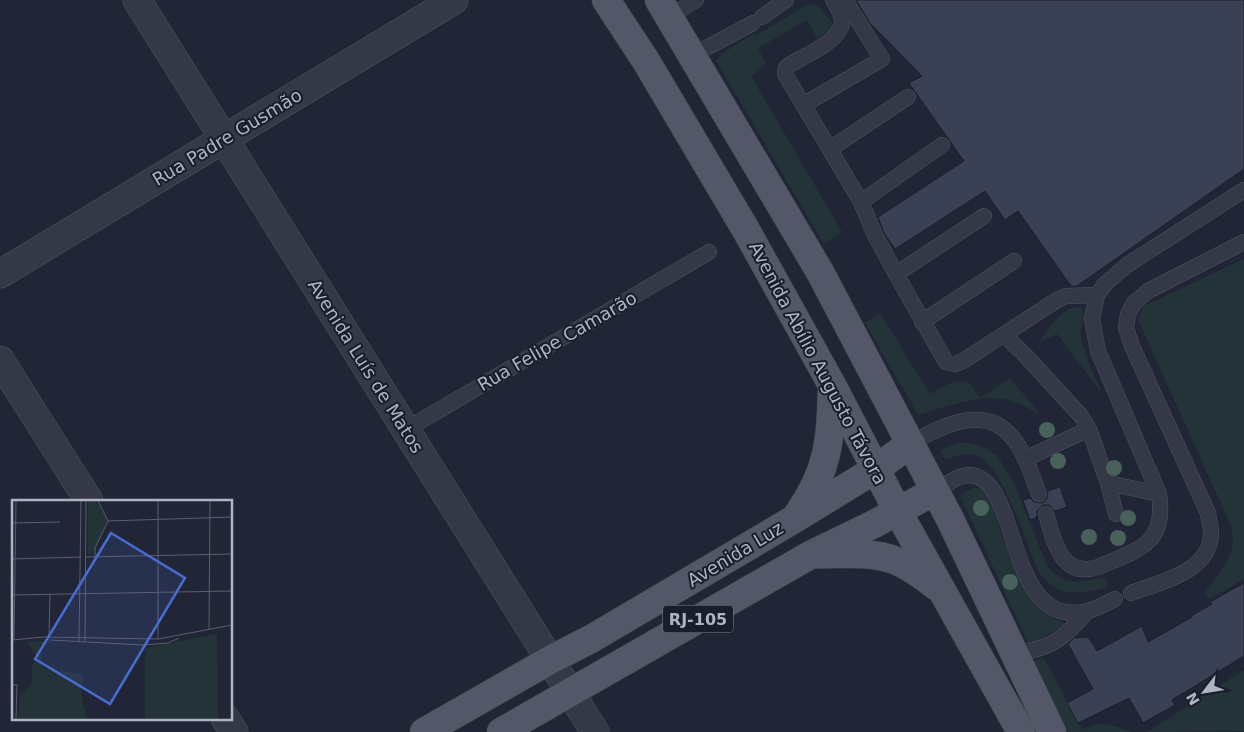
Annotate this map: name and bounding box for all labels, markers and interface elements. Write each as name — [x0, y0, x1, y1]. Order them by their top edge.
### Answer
street label: Rua Padre Gusmão — [149, 84, 305, 190]
street label: Avenida Abílio Augusto Távora — [745, 238, 891, 488]
street label: Avenida Luís de Matos — [304, 275, 428, 457]
street label: Rua Felipe Camarão — [474, 287, 640, 395]
inset map — [12, 500, 232, 720]
street label: Avenida Luz — [683, 517, 787, 591]
road number: RJ-105 — [663, 606, 733, 632]
north arrow — [1179, 667, 1229, 717]
text: N — [1183, 690, 1203, 708]

